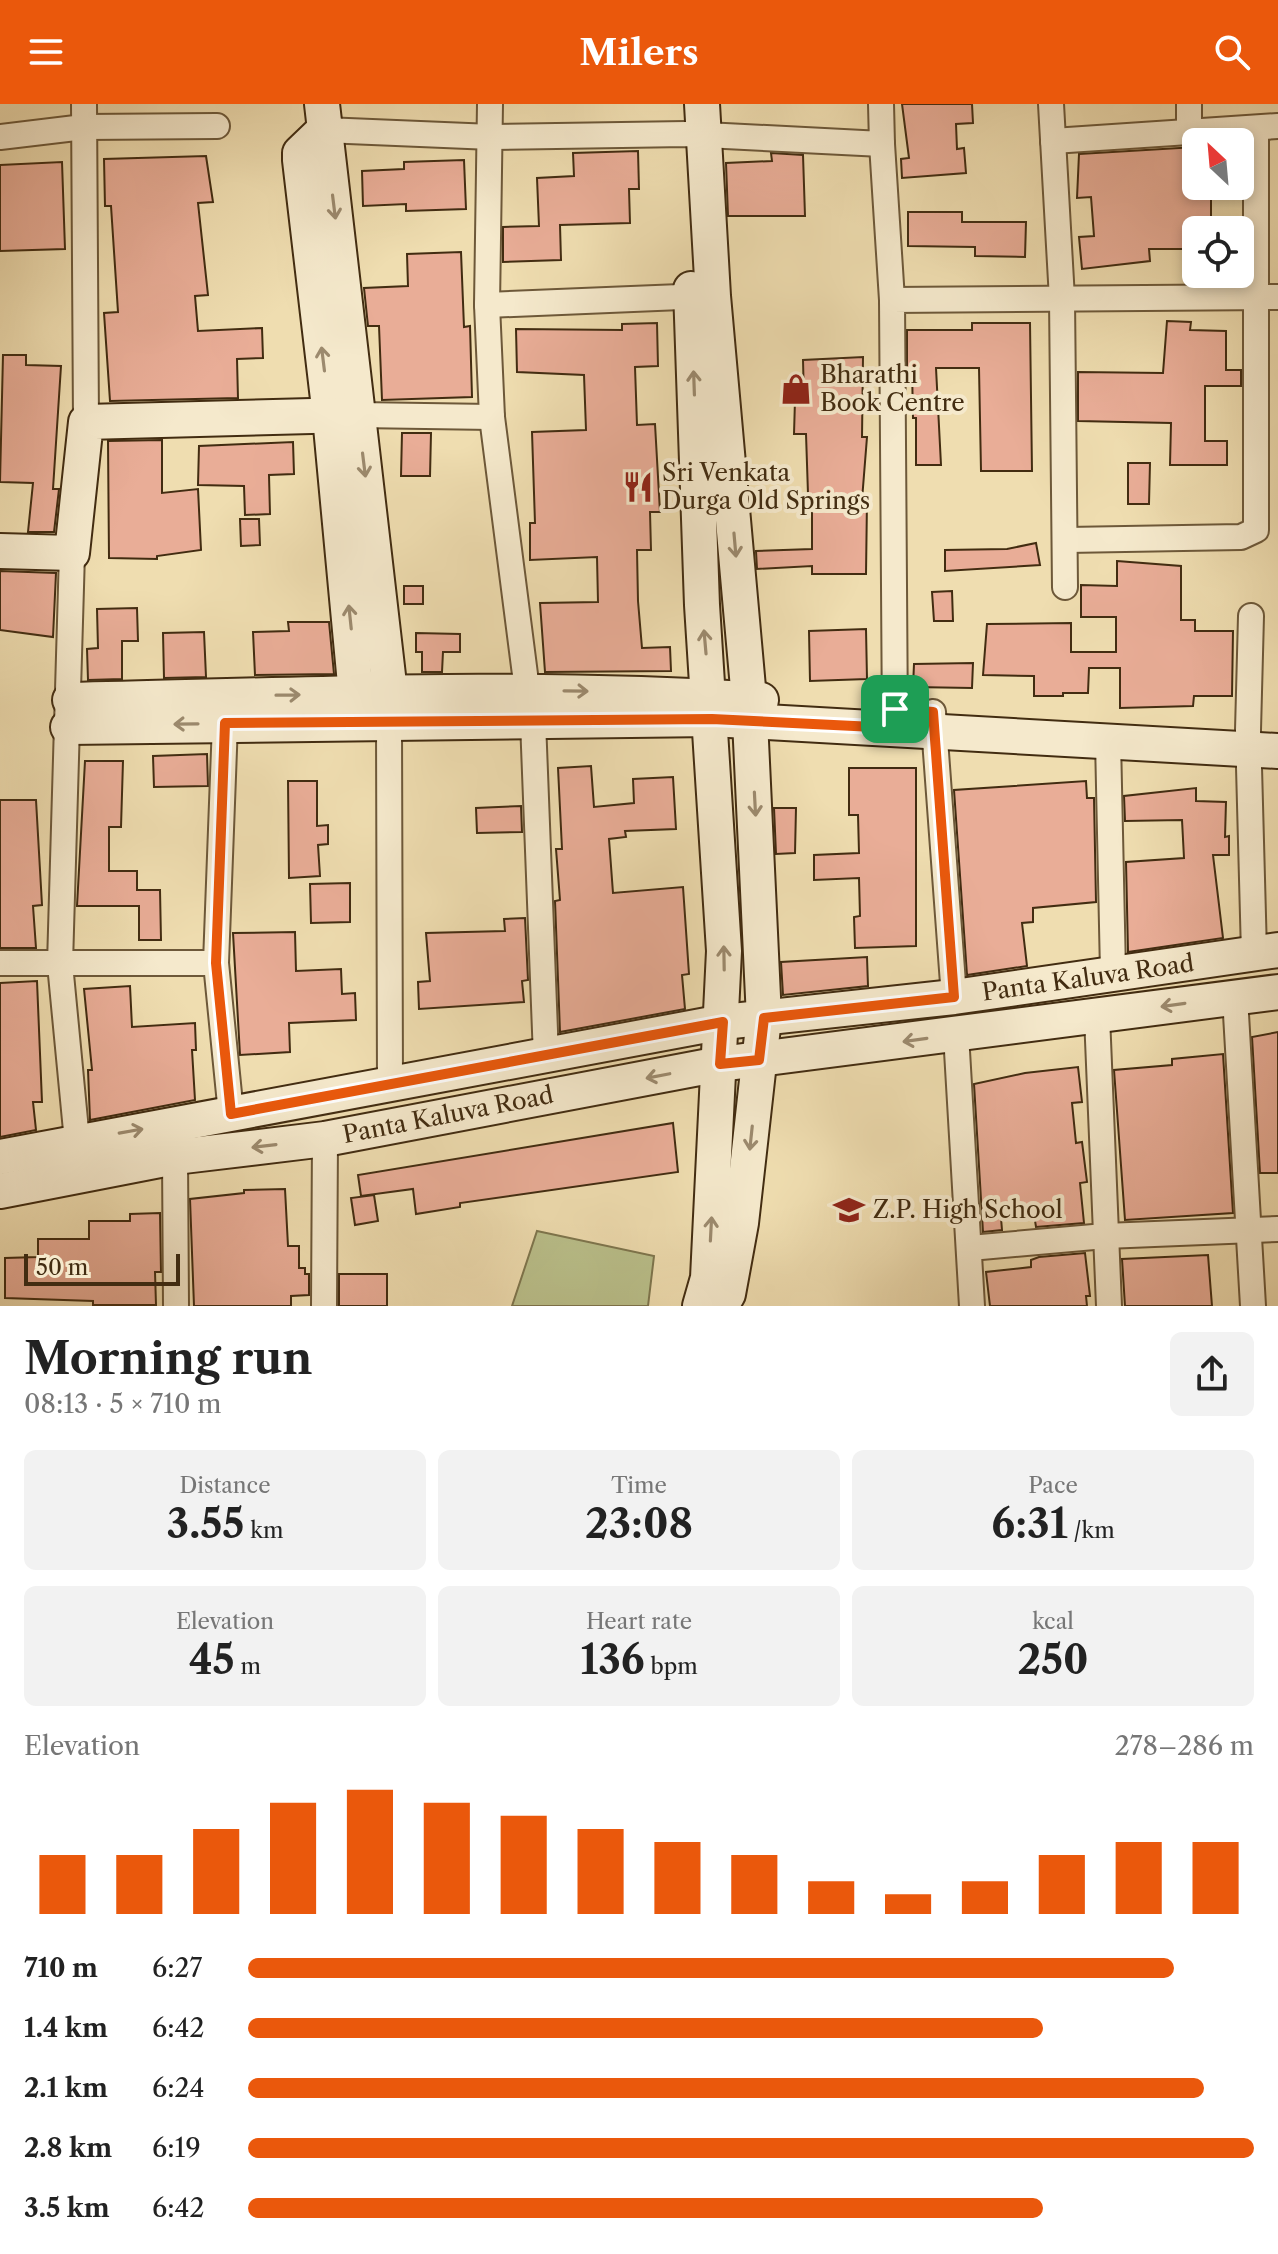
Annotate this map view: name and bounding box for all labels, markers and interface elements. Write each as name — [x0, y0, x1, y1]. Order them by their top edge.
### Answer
icon: menu — [24, 30, 68, 74]
text: Milers — [579, 30, 699, 74]
icon: search — [1210, 30, 1254, 74]
north arrow — [1182, 128, 1254, 200]
map controls — [1182, 128, 1254, 288]
one-way arrow — [326, 193, 341, 220]
button: locate — [1182, 216, 1254, 288]
one-way arrow — [315, 346, 330, 373]
place label: Bharathi Book Centre — [820, 360, 965, 417]
one-way arrow — [687, 370, 702, 397]
shop icon: Bharathi Book Centre — [779, 372, 813, 406]
one-way arrow — [357, 452, 372, 477]
place label: Sri Venkata Durga Old Springs — [662, 458, 870, 515]
restaurant icon: Sri Venkata Durga Old Springs — [621, 470, 655, 504]
one-way arrow — [728, 531, 743, 558]
one-way arrow — [342, 604, 357, 631]
one-way arrow — [698, 629, 713, 656]
pin — [861, 675, 929, 743]
one-way arrow — [562, 683, 589, 699]
one-way arrow — [274, 687, 301, 703]
icon: arrive — [873, 687, 917, 731]
one-way arrow — [173, 717, 200, 732]
one-way arrow — [748, 790, 763, 817]
one-way arrow — [717, 945, 732, 972]
street label: Panta Kaluva Road — [980, 948, 1196, 1007]
one-way arrow — [1160, 998, 1187, 1013]
one-way arrow — [903, 1033, 928, 1048]
one-way arrow — [646, 1069, 671, 1084]
street label: Panta Kaluva Road — [340, 1080, 556, 1149]
one-way arrow — [118, 1122, 144, 1137]
one-way arrow — [743, 1124, 758, 1151]
one-way arrow — [252, 1139, 277, 1154]
school or university icon: Z.P. High School — [832, 1193, 866, 1227]
place label: Z.P. High School — [873, 1195, 1063, 1224]
one-way arrow — [704, 1216, 719, 1243]
scale bar — [24, 1250, 180, 1286]
text: 50 m — [36, 1254, 88, 1281]
text: Morning run — [24, 1331, 313, 1385]
button: share — [1170, 1332, 1254, 1416]
text: 08:13 · 5 × 710 m — [24, 1388, 222, 1420]
text: Distance — [179, 1472, 271, 1499]
text: Time — [611, 1472, 667, 1499]
text: Pace — [1028, 1472, 1078, 1499]
text: 3.55 — [167, 1499, 244, 1548]
text: 23:08 — [585, 1499, 693, 1548]
text: 6:31 — [991, 1499, 1068, 1548]
text: km — [244, 1517, 283, 1544]
text: /km — [1068, 1517, 1115, 1544]
text: Elevation — [176, 1608, 274, 1635]
text: Heart rate — [586, 1608, 692, 1635]
text: kcal — [1032, 1608, 1074, 1635]
text: 45 — [189, 1635, 235, 1684]
text: 136 — [580, 1635, 645, 1684]
text: 250 — [1017, 1635, 1089, 1684]
text: m — [235, 1653, 261, 1680]
text: bpm — [645, 1653, 698, 1680]
text: Elevation — [24, 1730, 140, 1762]
text: 278–286 m — [1115, 1730, 1254, 1762]
text: 710 m — [24, 1952, 98, 1984]
text: 6:27 — [152, 1952, 202, 1984]
text: 1.4 km — [24, 2012, 108, 2044]
text: 6:42 — [152, 2012, 205, 2044]
text: 2.1 km — [24, 2072, 108, 2104]
text: 6:24 — [152, 2072, 205, 2104]
text: 2.8 km — [24, 2132, 112, 2164]
text: 6:19 — [152, 2132, 201, 2164]
text: 3.5 km — [24, 2192, 110, 2224]
text: 6:42 — [152, 2192, 205, 2224]

